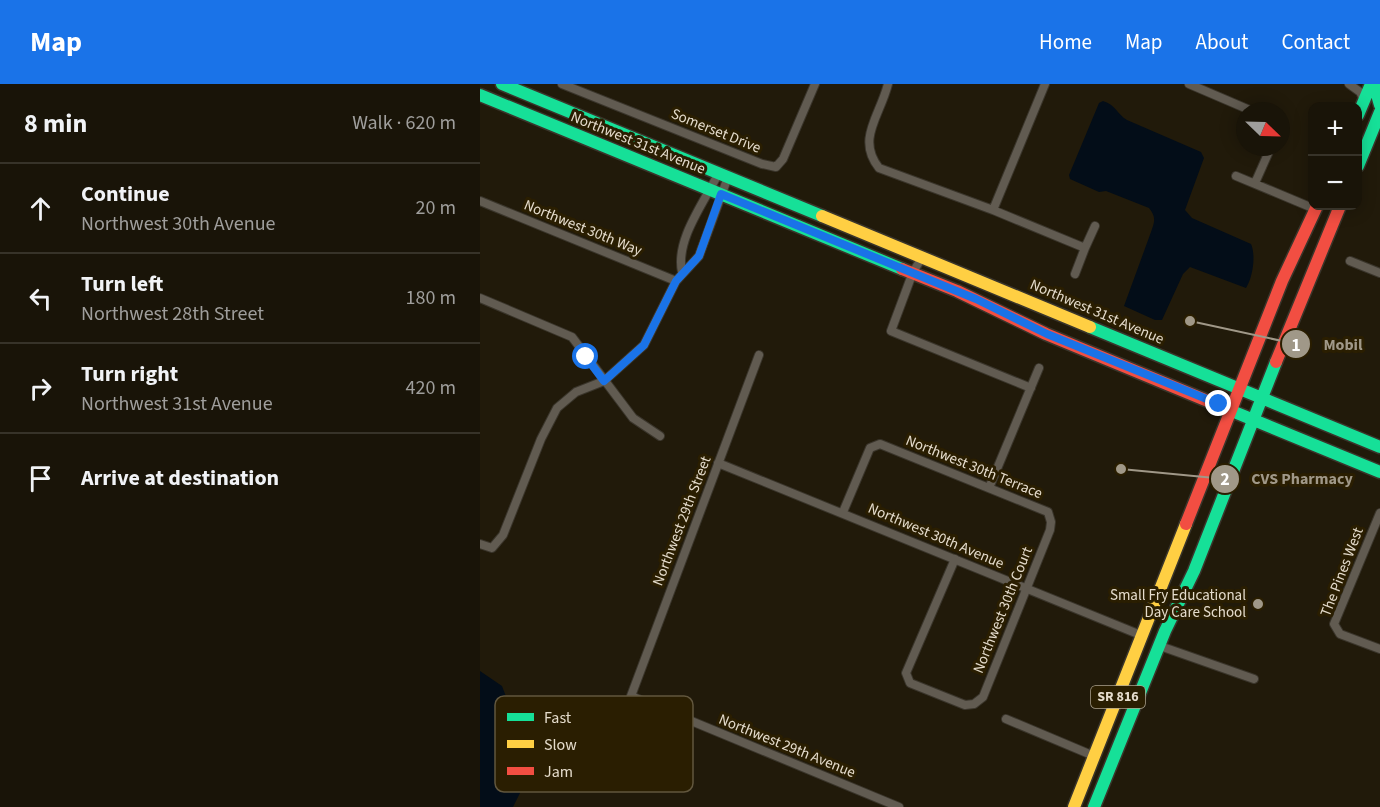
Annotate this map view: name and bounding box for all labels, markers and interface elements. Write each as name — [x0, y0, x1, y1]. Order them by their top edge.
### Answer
text: Map — [30, 22, 82, 62]
text: Home — [1039, 27, 1092, 57]
text: Map — [1125, 27, 1163, 57]
text: About — [1196, 27, 1248, 57]
text: Contact — [1281, 27, 1350, 57]
north arrow — [1236, 102, 1290, 156]
map controls — [1308, 102, 1362, 210]
button: + — [1308, 102, 1362, 156]
street label: Somerset Drive — [668, 103, 764, 159]
text: 8 min — [24, 105, 87, 142]
street label: Northwest 31st Avenue — [567, 106, 709, 180]
text: Walk · 620 m — [352, 109, 456, 137]
button: − — [1308, 156, 1362, 210]
text: Continue — [81, 178, 170, 210]
icon: ahead — [24, 192, 57, 225]
text: 20 m — [416, 194, 456, 222]
street label: Northwest 30th Way — [521, 195, 645, 261]
text: Northwest 30th Avenue — [81, 210, 276, 238]
text: Turn left — [81, 268, 163, 300]
street label: Northwest 31st Avenue — [1027, 274, 1167, 350]
icon: left — [24, 282, 57, 315]
text: 180 m — [406, 284, 456, 312]
text: Northwest 28th Street — [81, 300, 264, 328]
callout: Mobil — [1281, 327, 1374, 361]
text: 1 — [1291, 333, 1301, 358]
text: Mobil — [1323, 334, 1363, 356]
route start — [572, 343, 598, 369]
text: Turn right — [81, 358, 178, 390]
icon: right — [24, 372, 57, 405]
text: 420 m — [406, 374, 456, 402]
text: Northwest 31st Avenue — [81, 390, 273, 418]
route end — [1205, 390, 1231, 416]
street label: Northwest 30th Terrace — [903, 430, 1045, 504]
street label: Northwest 29th Street — [648, 453, 716, 589]
icon: arrive — [24, 462, 57, 495]
text: Arrive at destination — [81, 462, 279, 494]
callout: CVS Pharmacy — [1210, 462, 1365, 496]
text: 2 — [1220, 467, 1230, 492]
text: CVS Pharmacy — [1251, 468, 1353, 490]
street label: Northwest 30th Avenue — [865, 498, 1007, 574]
street label: The Pines West — [1315, 524, 1369, 620]
street label: Northwest 30th Court — [968, 544, 1038, 676]
place label: Small Fry Educational Day Care School — [1110, 585, 1246, 623]
marker: Small Fry Educational Day Care School — [1251, 597, 1265, 611]
road number: SR 816 — [1091, 686, 1145, 708]
legend — [495, 696, 693, 792]
text: Fast — [544, 707, 572, 729]
street label: Northwest 29th Avenue — [715, 709, 859, 783]
text: Slow — [544, 734, 577, 756]
text: Jam — [544, 761, 573, 783]

